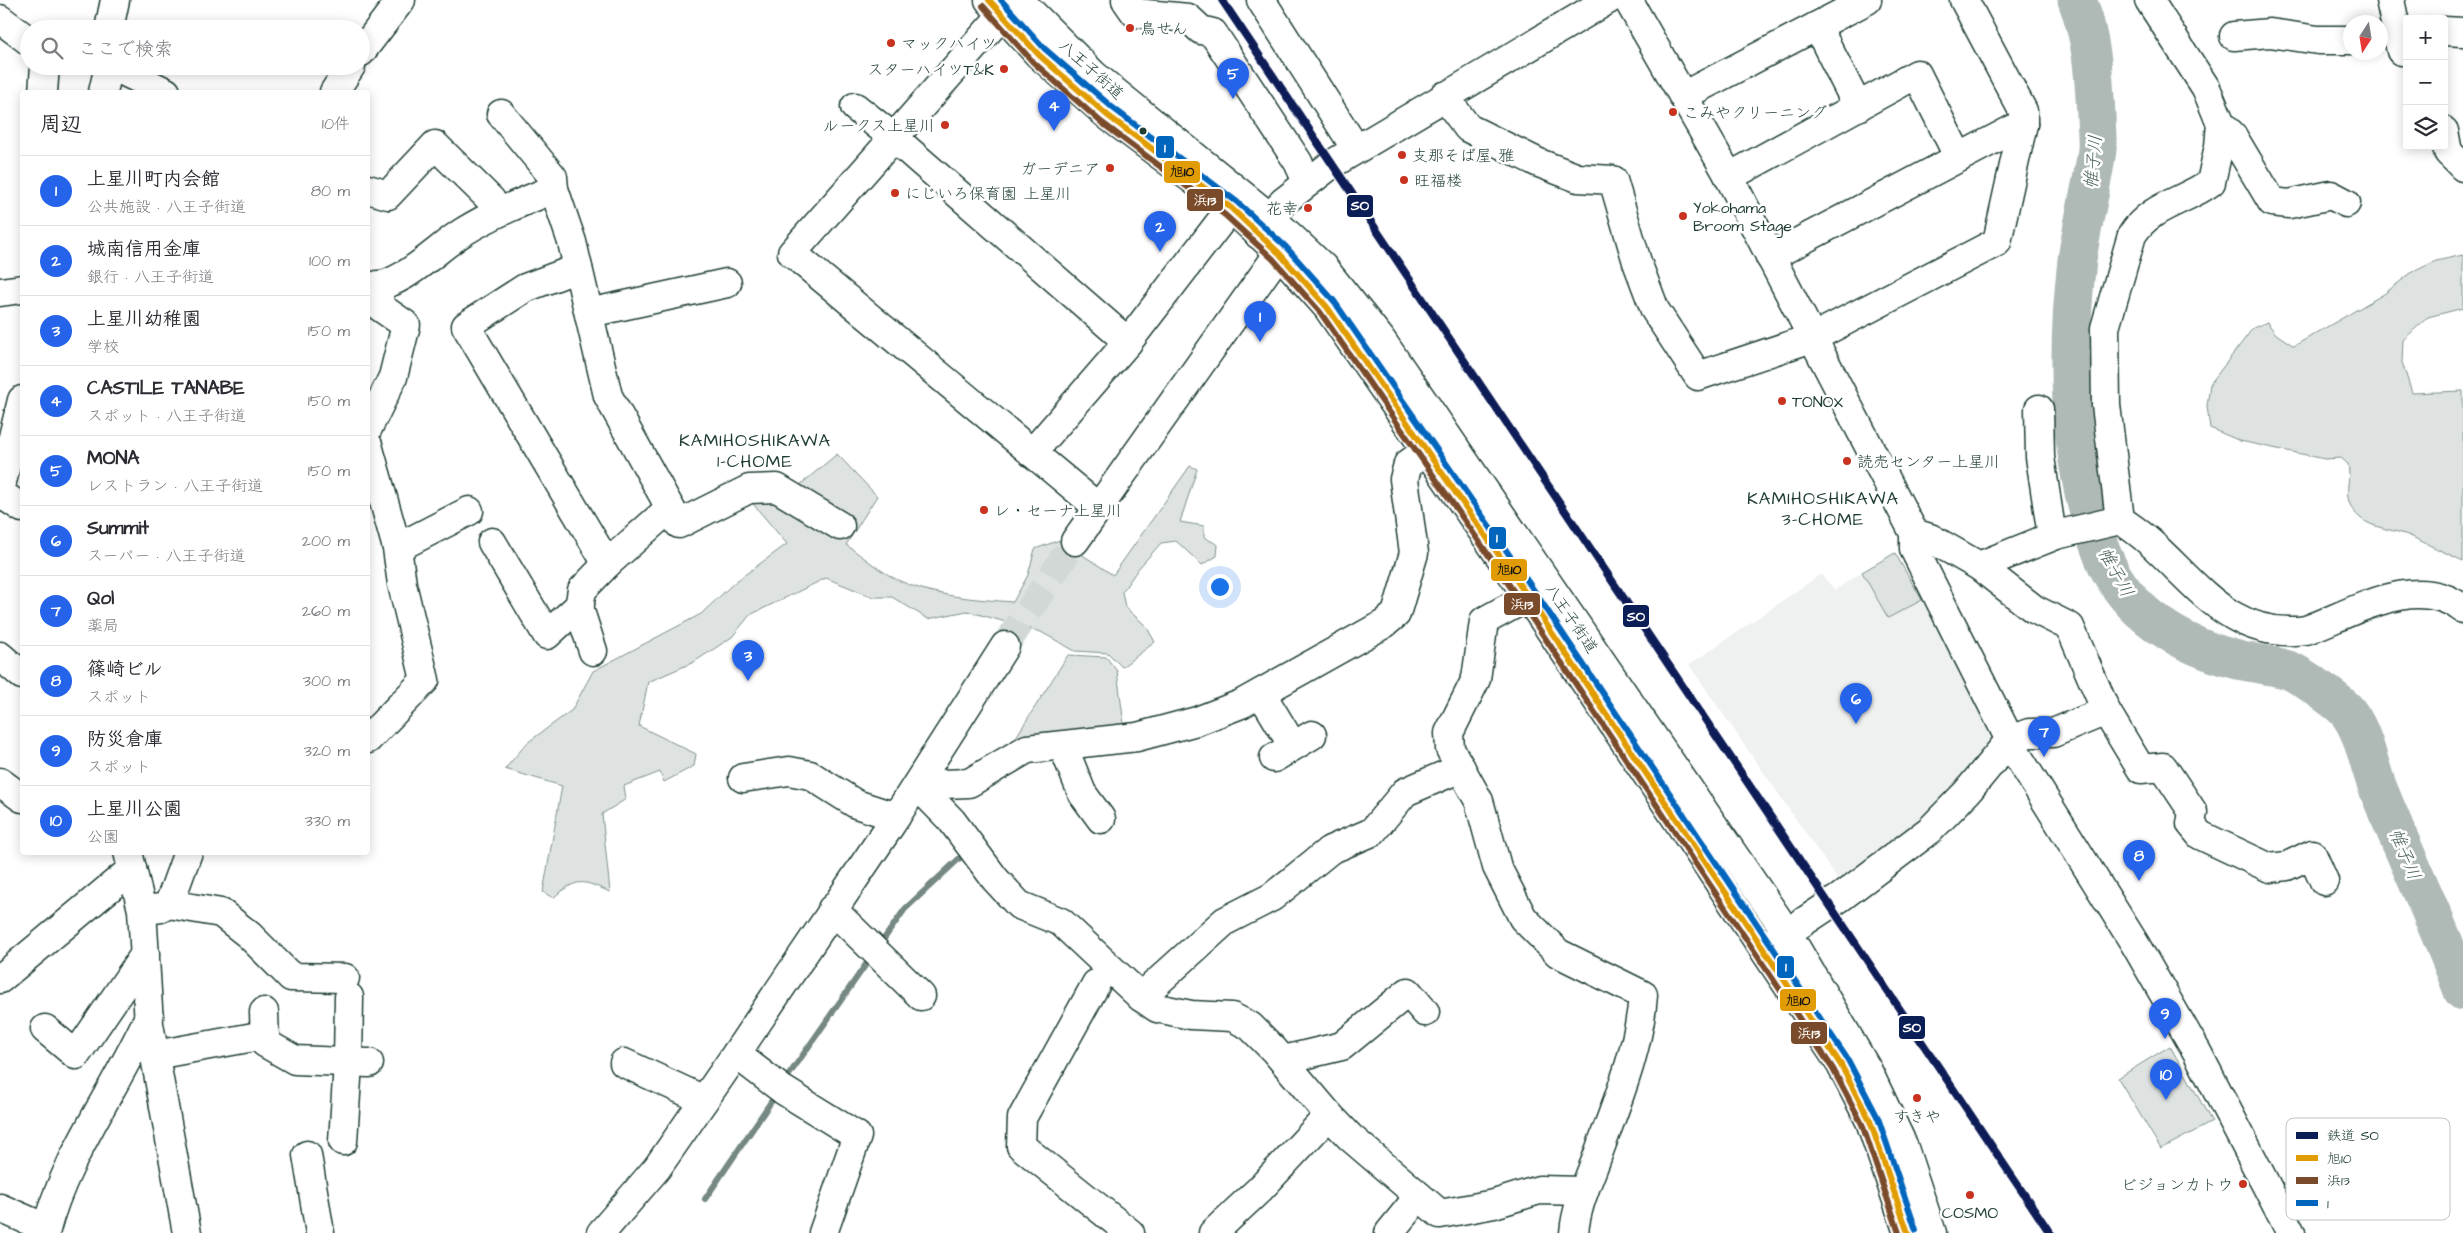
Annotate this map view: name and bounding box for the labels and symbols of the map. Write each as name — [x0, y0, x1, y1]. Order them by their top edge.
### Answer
north arrow — [2343, 15, 2388, 60]
place label: 鳥せん — [1140, 18, 1188, 40]
marker: 鳥せん — [1124, 22, 1136, 34]
place label: マックハイツ — [901, 33, 997, 55]
street label: 八王子街道 — [1054, 35, 1128, 105]
marker: マックハイツ — [885, 37, 897, 49]
pin: 5 — [1217, 58, 1249, 99]
place label: スターハイツT&K — [867, 59, 994, 81]
marker: スターハイツT&K — [998, 63, 1010, 75]
pin: 4 — [1038, 90, 1070, 131]
place label: こみやクリーニング — [1683, 102, 1827, 124]
marker: こみやクリーニング — [1667, 106, 1679, 118]
place label: ルークス上星川 — [823, 115, 935, 137]
marker: ルークス上星川 — [939, 119, 951, 131]
unlabelled marker — [1138, 126, 1148, 136]
water label: 帷子川 — [2079, 134, 2108, 190]
line badge: 1 — [1155, 135, 1175, 159]
text: 1 — [1164, 138, 1166, 158]
place label: 支那そば屋 雅 — [1412, 145, 1514, 167]
marker: 支那そば屋 雅 — [1396, 149, 1408, 161]
place label: ガーデニア — [1020, 158, 1100, 180]
line badge: 旭10 — [1163, 160, 1201, 184]
marker: ガーデニア — [1104, 162, 1116, 174]
text: 旭10 — [1170, 162, 1194, 182]
place label: 旺福楼 — [1414, 170, 1462, 192]
marker: 旺福楼 — [1398, 174, 1410, 186]
place label: にじいろ保育園 上星川 — [905, 183, 1071, 205]
marker: にじいろ保育園 上星川 — [889, 187, 901, 199]
line badge: 浜13 — [1186, 188, 1224, 212]
text: 浜13 — [1194, 191, 1217, 211]
line badge: SO — [1346, 194, 1374, 218]
text: SO — [1350, 196, 1370, 216]
place label: Yokohama Broom Stage — [1693, 197, 1792, 238]
place label: 花幸 — [1266, 198, 1298, 220]
marker: 花幸 — [1302, 202, 1314, 214]
marker: Yokohama Broom Stage — [1677, 210, 1689, 222]
pin: 2 — [1144, 211, 1176, 252]
pin: 1 — [1244, 301, 1276, 342]
place label: TONOX — [1792, 391, 1843, 413]
marker: TONOX — [1776, 395, 1788, 407]
district label: KAMIHOSHIKAWA 1-CHOME — [679, 428, 831, 474]
place label: 読売センター上星川 — [1857, 451, 2000, 473]
marker: 読売センター上星川 — [1841, 455, 1853, 467]
district label: KAMIHOSHIKAWA 3-CHOME — [1747, 486, 1899, 532]
place label: レ・セーナ上星川 — [994, 500, 1122, 522]
marker: レ・セーナ上星川 — [978, 504, 990, 516]
line badge: 1 — [1488, 526, 1507, 550]
text: 1 — [1496, 528, 1498, 548]
water label: 帷子川 — [2092, 543, 2140, 602]
line badge: 旭10 — [1490, 558, 1528, 582]
text: 旭10 — [1497, 560, 1521, 580]
your location — [1207, 574, 1233, 600]
street label: 八王子街道 — [1540, 579, 1603, 658]
line badge: 浜13 — [1503, 592, 1541, 616]
text: 浜13 — [1511, 595, 1534, 615]
line badge: SO — [1622, 604, 1650, 628]
text: SO — [1626, 607, 1646, 627]
pin: 3 — [732, 640, 764, 681]
pin: 6 — [1840, 683, 1872, 724]
pin: 7 — [2028, 716, 2060, 757]
water label: 帷子川 — [2382, 824, 2427, 884]
pin: 8 — [2123, 840, 2155, 881]
line badge: 1 — [1776, 955, 1795, 979]
text: 1 — [1785, 957, 1787, 977]
line badge: 旭10 — [1779, 988, 1817, 1012]
text: 旭10 — [1786, 991, 1810, 1011]
pin: 9 — [2149, 998, 2181, 1039]
line badge: SO — [1898, 1015, 1926, 1040]
text: SO — [1902, 1018, 1922, 1038]
line badge: 浜13 — [1790, 1021, 1828, 1045]
text: 浜13 — [1798, 1024, 1821, 1044]
pin: 10 — [2150, 1059, 2182, 1100]
marker: すきや — [1911, 1092, 1923, 1104]
place label: すきや — [1893, 1106, 1941, 1128]
legend — [2286, 1118, 2450, 1220]
text: 鉄道 SO — [2327, 1126, 2379, 1146]
text: 旭10 — [2327, 1149, 2352, 1169]
text: 浜13 — [2327, 1171, 2350, 1191]
place label: ビジョンカトウ — [2121, 1174, 2233, 1196]
marker: ビジョンカトウ — [2237, 1178, 2249, 1190]
marker: COSMO — [1964, 1189, 1976, 1201]
text: 1 — [2327, 1194, 2329, 1214]
place label: COSMO — [1942, 1202, 1998, 1224]

